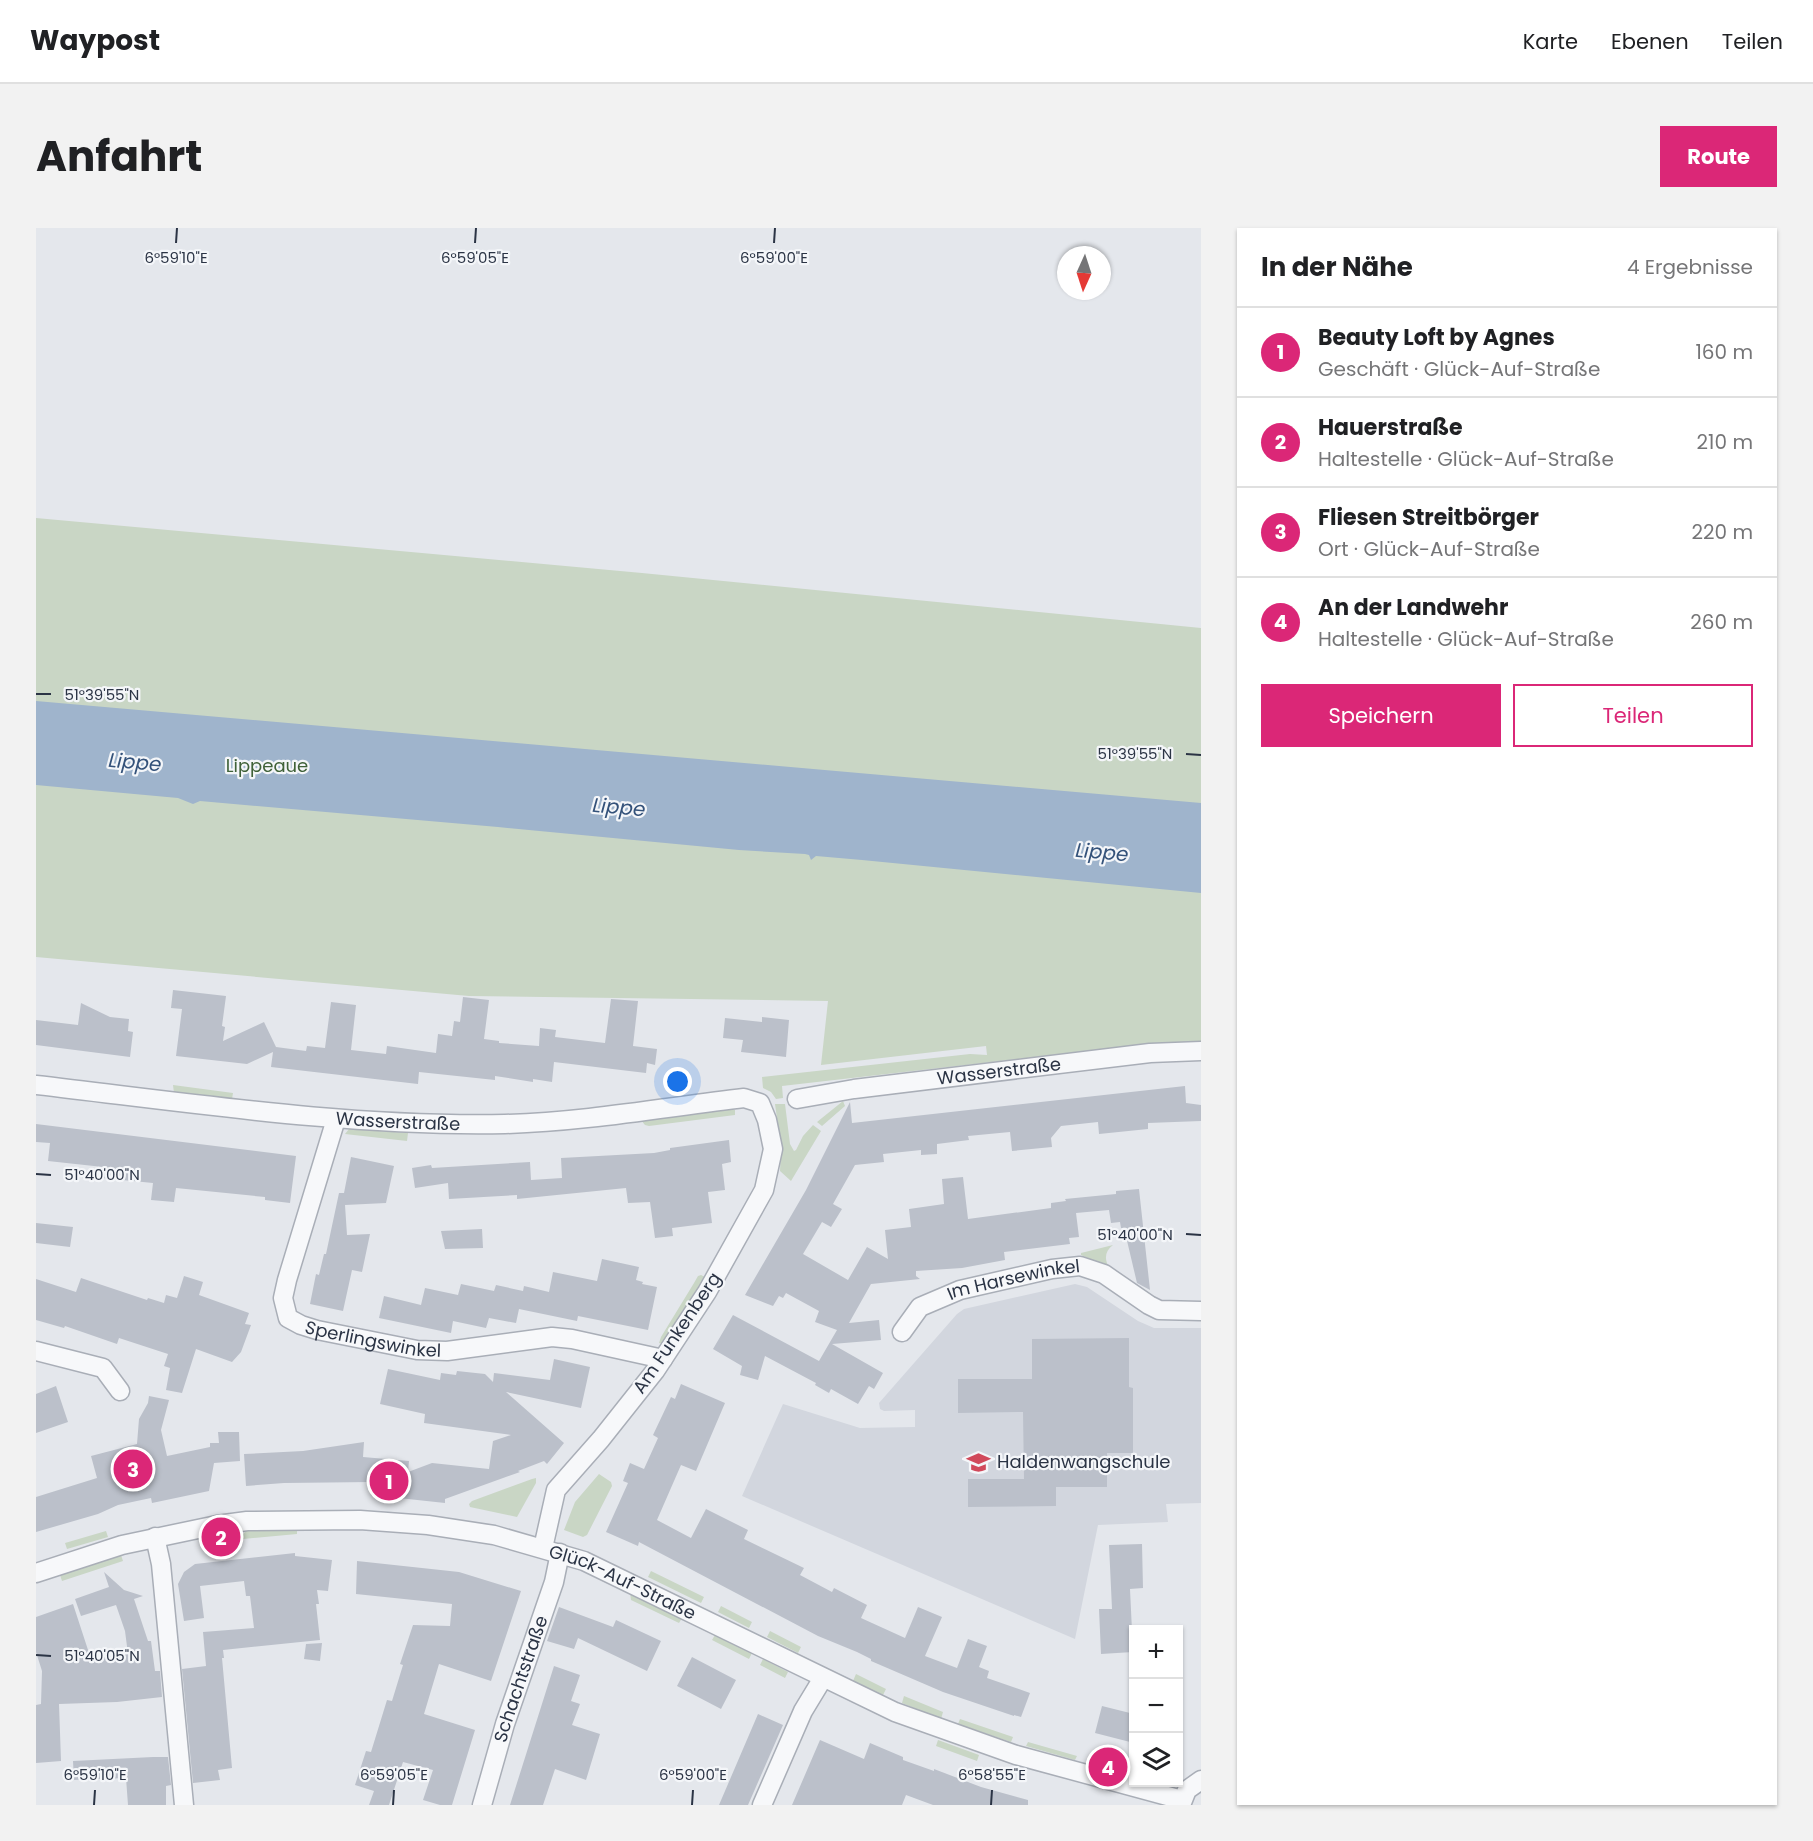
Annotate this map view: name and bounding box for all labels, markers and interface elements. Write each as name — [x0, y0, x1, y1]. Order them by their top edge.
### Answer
text: Waypost — [30, 21, 160, 60]
text: Karte — [1523, 27, 1578, 56]
text: Ebenen — [1611, 27, 1689, 56]
text: Teilen — [1722, 27, 1783, 56]
button: Route — [1660, 126, 1777, 187]
text: Anfahrt — [36, 127, 202, 186]
north arrow — [1057, 246, 1111, 300]
text: 6°59'10"E — [144, 247, 208, 268]
text: 6°59'05"E — [441, 247, 509, 268]
text: 6°59'00"E — [740, 247, 808, 268]
text: In der Nähe — [1261, 249, 1413, 285]
text: 4 Ergebnisse — [1627, 253, 1753, 281]
text: Beauty Loft by Agnes — [1318, 322, 1555, 353]
text: 1 — [1277, 338, 1284, 366]
text: 160 m — [1695, 338, 1753, 366]
text: Geschäft · Glück-Auf-Straße — [1318, 355, 1600, 383]
text: Hauerstraße — [1318, 412, 1463, 443]
text: 2 — [1275, 428, 1286, 456]
text: 210 m — [1697, 428, 1753, 456]
text: Haltestelle · Glück-Auf-Straße — [1318, 445, 1614, 473]
text: Fliesen Streitbörger — [1318, 502, 1539, 533]
text: 3 — [1274, 518, 1287, 546]
text: 220 m — [1692, 518, 1753, 546]
text: Ort · Glück-Auf-Straße — [1318, 535, 1540, 563]
text: An der Landwehr — [1318, 592, 1508, 623]
text: 4 — [1274, 608, 1287, 636]
text: 260 m — [1690, 608, 1753, 636]
text: Haltestelle · Glück-Auf-Straße — [1318, 625, 1614, 653]
text: 51°39'55"N — [65, 684, 139, 705]
button: Speichern — [1261, 684, 1501, 747]
button: Teilen — [1513, 684, 1753, 747]
text: 51°39'55"N — [1098, 743, 1172, 764]
water label: Lippe — [107, 746, 163, 778]
park label: Lippeaue — [226, 753, 308, 778]
water label: Lippe — [591, 791, 647, 823]
water label: Lippe — [1074, 836, 1130, 868]
street label: Wasserstraße — [936, 1051, 1062, 1091]
your location — [663, 1067, 692, 1096]
street label: Wasserstraße — [335, 1105, 461, 1136]
text: 51°40'00"N — [64, 1164, 140, 1185]
text: 51°40'00"N — [1097, 1224, 1173, 1245]
street label: Im Harsewinkel — [943, 1253, 1081, 1306]
street label: Am Funkenberg — [627, 1267, 727, 1398]
street label: Sperlingswinkel — [302, 1314, 442, 1363]
pin: 3 — [114, 1446, 152, 1492]
school or university icon: Haldenwangschule — [966, 1449, 992, 1475]
place label: Haldenwangschule — [997, 1449, 1170, 1474]
pin: 1 — [370, 1458, 408, 1504]
pin: 2 — [202, 1514, 240, 1560]
street label: Glück-Auf-Straße — [546, 1539, 700, 1626]
street label: Schachtstraße — [487, 1612, 554, 1745]
map controls — [1129, 1625, 1183, 1787]
button: + — [1129, 1625, 1183, 1679]
text: 51°40'05"N — [64, 1645, 140, 1666]
button: − — [1129, 1679, 1183, 1733]
button: layers — [1129, 1733, 1183, 1787]
pin: 4 — [1088, 1744, 1128, 1790]
text: 6°59'10"E — [63, 1764, 127, 1785]
text: 6°59'05"E — [360, 1764, 428, 1785]
text: 6°59'00"E — [659, 1764, 727, 1785]
text: 6°58'55"E — [958, 1764, 1026, 1785]

